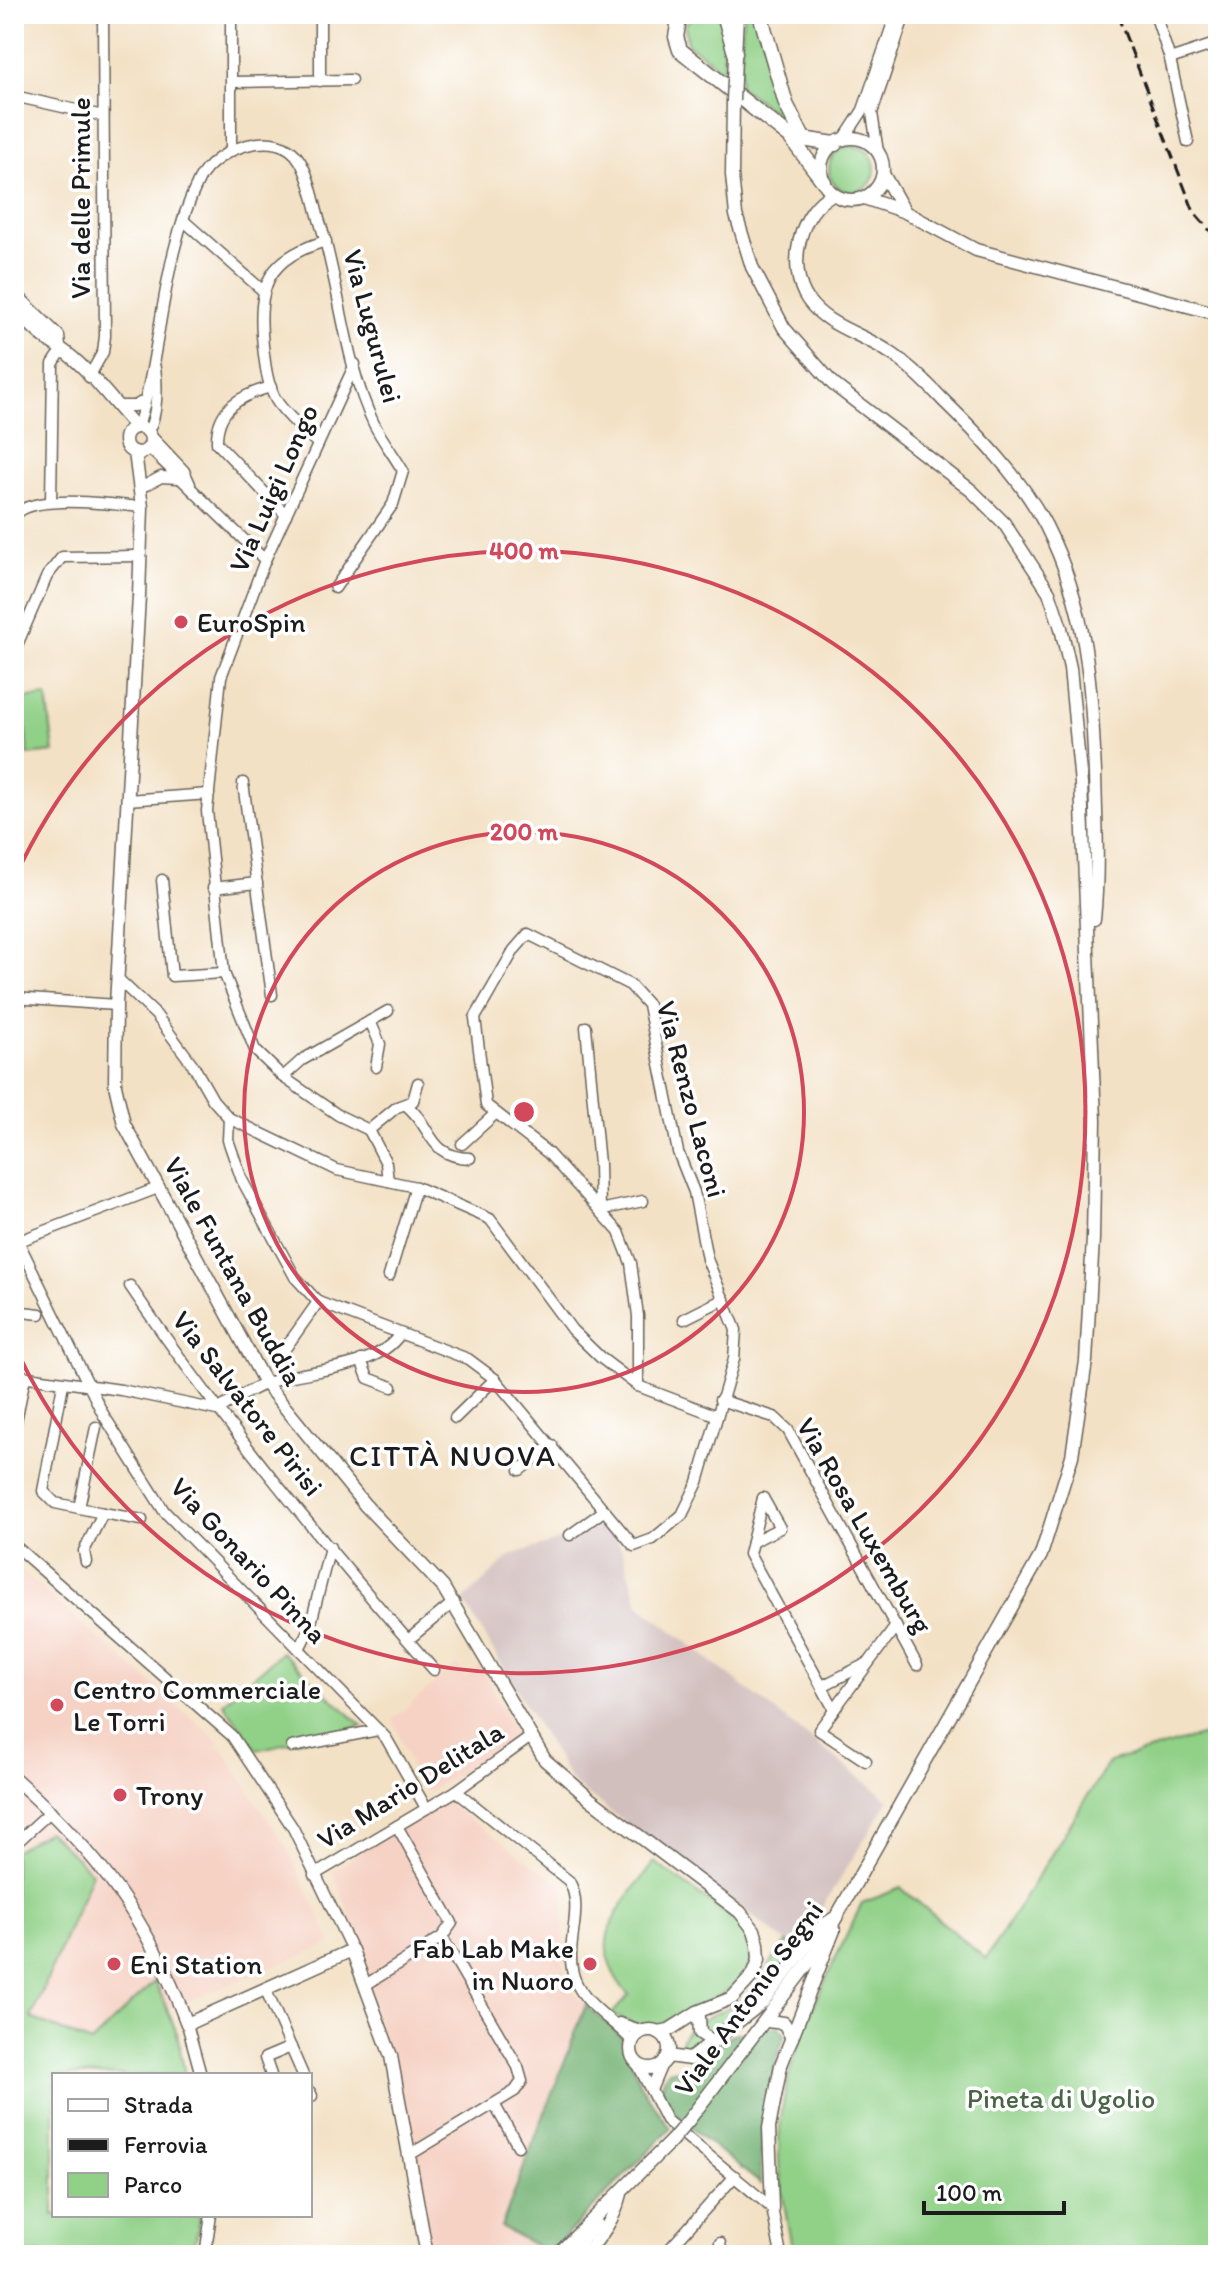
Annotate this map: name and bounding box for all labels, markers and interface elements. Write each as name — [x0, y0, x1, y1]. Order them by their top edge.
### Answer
street label: Via delle Primule — [63, 97, 97, 299]
street label: Via Lugurulei — [336, 245, 410, 407]
street label: Via Luigi Longo — [221, 399, 325, 577]
text: 400 m — [489, 536, 560, 565]
place label: EuroSpin — [197, 605, 306, 639]
marker: EuroSpin — [172, 613, 190, 631]
text: 200 m — [490, 817, 559, 846]
street label: Via Renzo Laconi — [649, 997, 735, 1201]
centre of rings — [510, 1098, 538, 1126]
street label: Viale Funtana Buddia — [157, 1151, 311, 1392]
street label: Via Salvatore Pirisi — [165, 1304, 331, 1502]
street label: Via Rosa Luxemburg — [789, 1411, 941, 1639]
district label: CITTÀ NUOVA — [349, 1437, 557, 1474]
street label: Via Gonario Pinna — [163, 1470, 335, 1650]
place label: Centro Commerciale Le Torri — [73, 1672, 321, 1738]
marker: Centro Commerciale Le Torri — [48, 1696, 66, 1714]
street label: Via Mario Delitala — [310, 1714, 510, 1856]
place label: Trony — [136, 1778, 203, 1812]
marker: Trony — [111, 1786, 129, 1804]
street label: Viale Antonio Segni — [666, 1894, 830, 2102]
place label: Fab Lab Make in Nuoro — [412, 1931, 574, 1997]
place label: Eni Station — [130, 1947, 263, 1981]
marker: Eni Station — [105, 1955, 123, 1973]
marker: Fab Lab Make in Nuoro — [581, 1955, 599, 1973]
legend — [52, 2073, 312, 2217]
park label: Pineta di Ugolio — [967, 2081, 1155, 2115]
text: Strada — [124, 2090, 193, 2119]
text: Ferrovia — [124, 2130, 208, 2159]
scale bar — [924, 2165, 1064, 2215]
text: Parco — [124, 2170, 182, 2199]
text: 100 m — [936, 2178, 1002, 2207]

